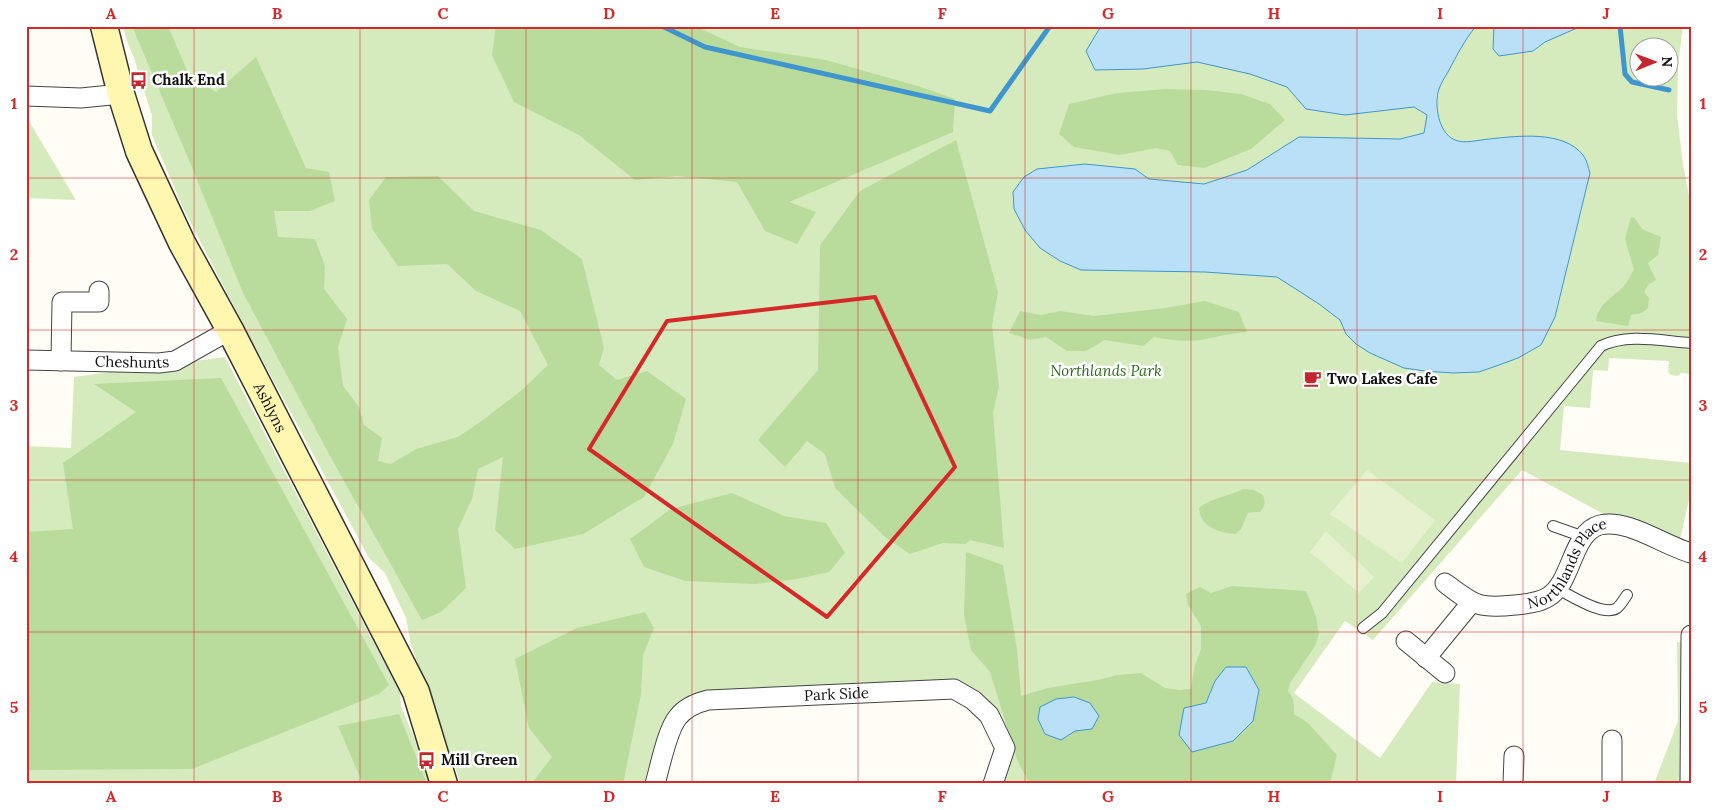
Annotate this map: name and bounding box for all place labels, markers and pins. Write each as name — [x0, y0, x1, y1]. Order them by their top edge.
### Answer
bus stop icon: Chalk End — [128, 70, 148, 90]
place label: Chalk End — [152, 70, 225, 89]
cafe icon: Two Lakes Cafe — [1303, 369, 1323, 389]
place label: Two Lakes Cafe — [1327, 369, 1438, 388]
bus stop icon: Mill Green — [417, 750, 437, 770]
place label: Mill Green — [441, 750, 518, 769]

